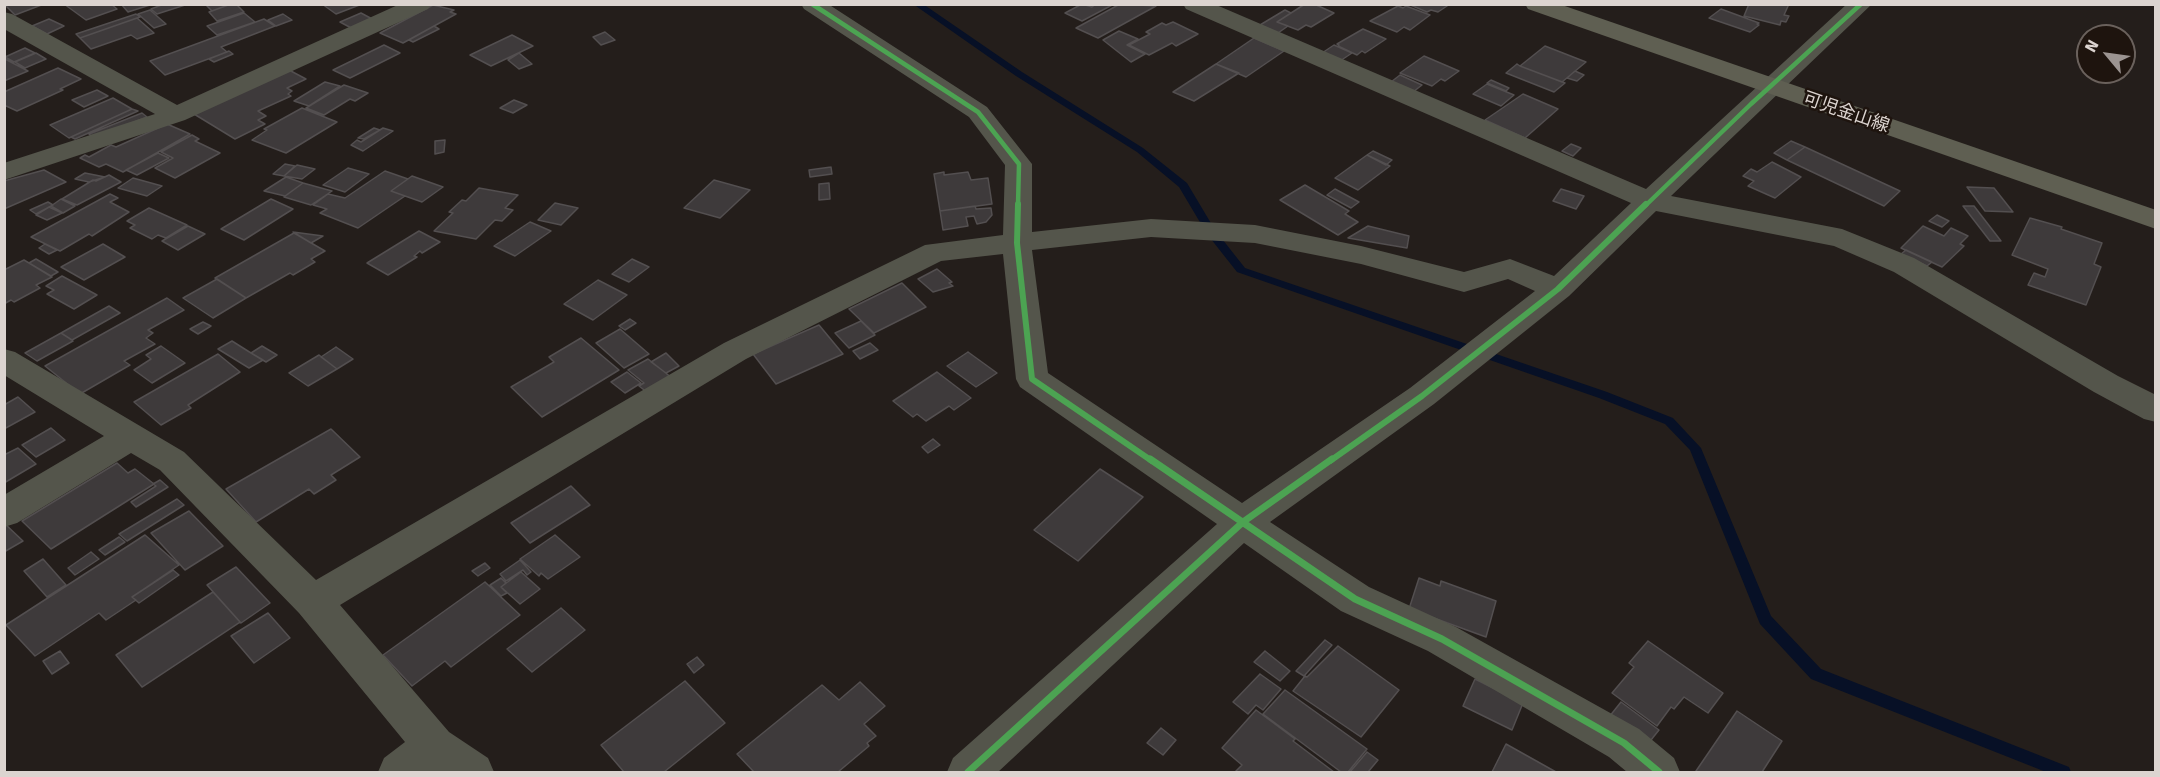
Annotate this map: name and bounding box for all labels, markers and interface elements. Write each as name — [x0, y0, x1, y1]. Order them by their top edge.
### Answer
north arrow — [2076, 24, 2136, 84]
text: N — [2081, 37, 2103, 56]
street label: 可児金山線 — [1800, 88, 1892, 138]

